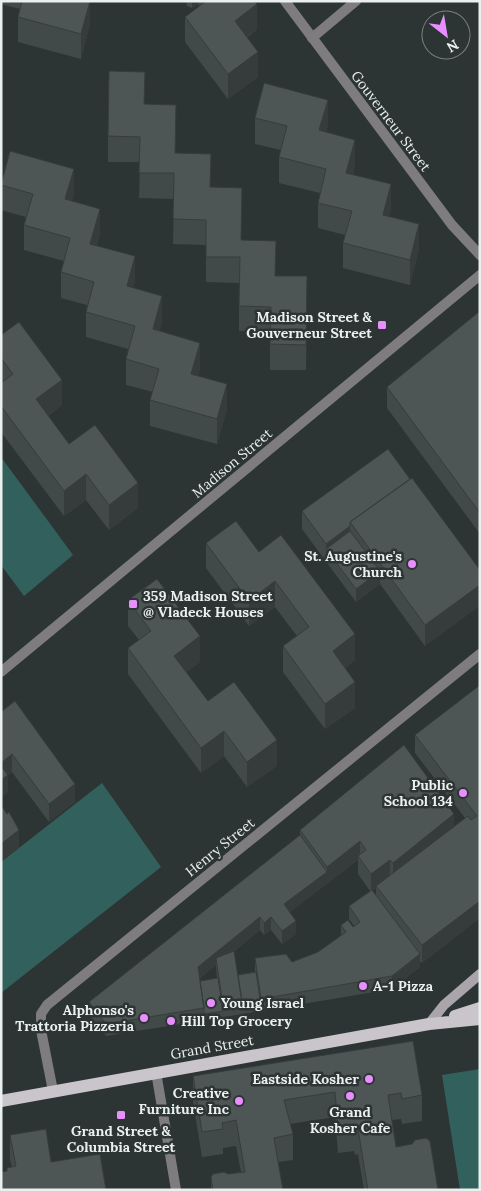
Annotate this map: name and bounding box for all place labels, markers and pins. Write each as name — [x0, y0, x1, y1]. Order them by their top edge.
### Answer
place label: Madison Street & Gouverneur Street — [246, 308, 373, 342]
marker: Madison Street & Gouverneur Street — [376, 319, 388, 331]
place label: St. Augustine's Church — [304, 547, 402, 581]
marker: St. Augustine's Church — [406, 558, 418, 570]
place label: 359 Madison Street @ Vladeck Houses — [143, 587, 273, 621]
marker: 359 Madison Street @ Vladeck Houses — [127, 598, 139, 610]
place label: Public School 134 — [384, 776, 454, 810]
marker: Public School 134 — [457, 787, 469, 799]
place label: A-1 Pizza — [373, 977, 434, 995]
marker: A-1 Pizza — [357, 980, 369, 992]
place label: Young Israel — [221, 994, 305, 1012]
marker: Young Israel — [205, 997, 217, 1009]
place label: Alphonso's Trattoria Pizzeria — [15, 1001, 135, 1035]
marker: Alphonso's Trattoria Pizzeria — [138, 1012, 150, 1024]
place label: Hill Top Grocery — [181, 1012, 292, 1030]
marker: Hill Top Grocery — [165, 1015, 177, 1027]
place label: Eastside Kosher — [252, 1070, 359, 1088]
marker: Eastside Kosher — [363, 1073, 375, 1085]
place label: Creative Furniture Inc — [139, 1084, 230, 1118]
marker: Grand Kosher Cafe — [344, 1090, 356, 1102]
marker: Creative Furniture Inc — [233, 1095, 245, 1107]
place label: Grand Kosher Cafe — [310, 1103, 391, 1137]
marker: Grand Street & Columbia Street — [115, 1109, 127, 1121]
place label: Grand Street & Columbia Street — [67, 1122, 175, 1156]

